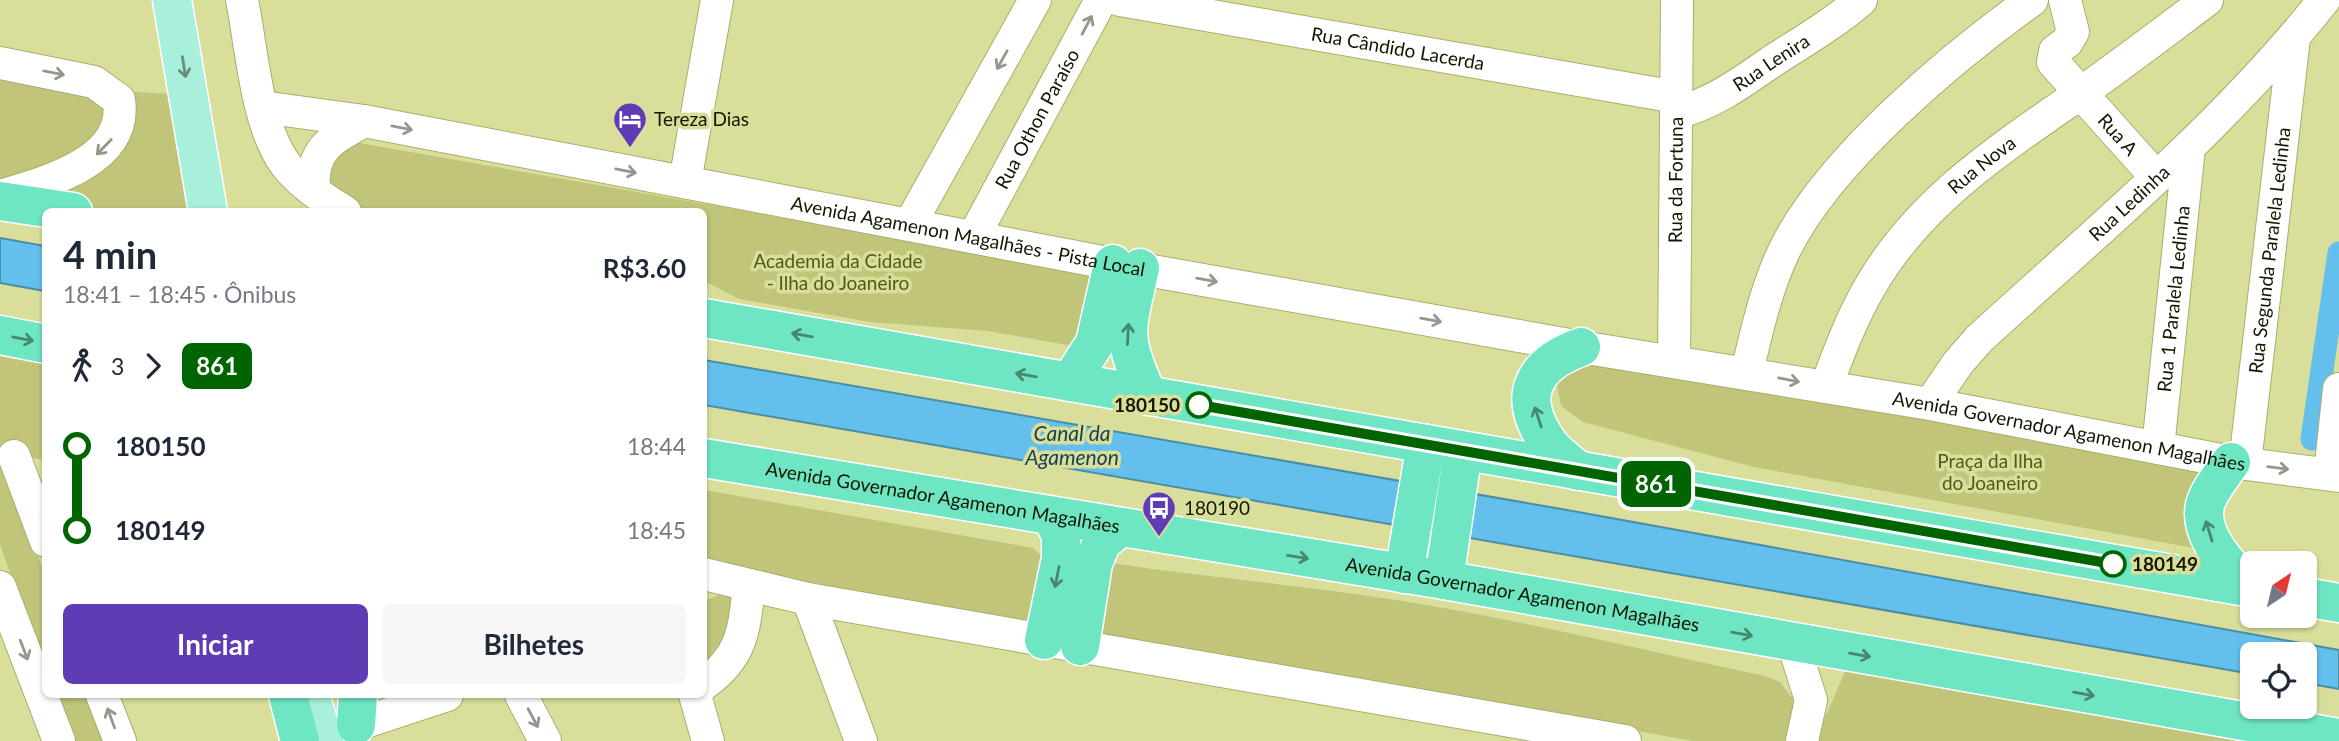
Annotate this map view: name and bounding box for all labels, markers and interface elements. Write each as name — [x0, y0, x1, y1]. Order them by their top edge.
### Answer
one-way arrow — [1081, 15, 1095, 36]
street label: Rua Cândido Lacerda — [1309, 22, 1486, 74]
street label: Rua Lenira — [1728, 29, 1813, 96]
street label: Rua Othon Paraíso — [990, 45, 1084, 193]
one-way arrow — [995, 49, 1009, 69]
one-way arrow — [178, 55, 191, 78]
one-way arrow — [42, 67, 65, 81]
hotel icon: Tereza Dias — [611, 100, 649, 149]
place label: Tereza Dias — [654, 107, 749, 130]
street label: Rua A — [2093, 108, 2143, 160]
street label: Rua da Fortuna — [1663, 117, 1687, 243]
one-way arrow — [391, 122, 413, 136]
street label: Rua Segunda Paralela Ledinha — [2243, 126, 2295, 375]
street label: Rua Nova — [1943, 131, 2020, 198]
one-way arrow — [96, 137, 113, 155]
street label: Rua Ledinha — [2084, 160, 2174, 246]
one-way arrow — [614, 165, 637, 178]
street label: Avenida Agamenon Magalhães - Pista Local — [789, 191, 1147, 281]
street label: Rua 1 Paralela Ledinha — [2152, 204, 2194, 393]
text: 4 min — [63, 231, 157, 277]
park label: Academia da Cidade - Ilha do Joaneiro — [753, 249, 923, 294]
text: R$3.60 — [603, 252, 686, 284]
one-way arrow — [1195, 274, 1218, 287]
text: 18:41 – 18:45 · Ônibus — [63, 280, 296, 308]
one-way arrow — [1419, 314, 1442, 327]
one-way arrow — [1122, 323, 1135, 345]
one-way arrow — [791, 328, 814, 342]
one-way arrow — [11, 333, 34, 347]
icon: walk — [63, 347, 101, 385]
icon: forward — [134, 347, 172, 385]
text: 861 — [196, 351, 238, 380]
text: 3 — [111, 352, 124, 380]
one-way arrow — [1016, 367, 1038, 381]
one-way arrow — [1777, 374, 1800, 388]
street label: Avenida Governador Agamenon Magalhães — [1891, 386, 2247, 475]
marker: 180150 — [1186, 392, 1212, 418]
place label: 180150 — [1114, 393, 1180, 416]
one-way arrow — [1531, 407, 1543, 429]
water label: Canal da Agamenon — [1024, 420, 1119, 469]
text: 180150 — [115, 430, 205, 462]
text: 18:44 — [627, 432, 686, 460]
park label: Praça da Ilha do Joaneiro — [1937, 449, 2043, 494]
street label: Avenida Governador Agamenon Magalhães — [764, 456, 1122, 537]
line badge: 861 — [1616, 461, 1696, 507]
one-way arrow — [2267, 461, 2289, 474]
text: 861 — [1635, 469, 1677, 498]
bus stop icon: 180190 — [1140, 489, 1178, 538]
place label: 180190 — [1184, 496, 1250, 519]
text: 180149 — [115, 514, 205, 546]
text: 18:45 — [627, 516, 686, 544]
one-way arrow — [2202, 520, 2215, 542]
one-way arrow — [1286, 551, 1309, 564]
marker: 180149 — [2100, 551, 2126, 577]
north arrow — [2240, 551, 2317, 628]
map controls — [2240, 551, 2317, 719]
street label: Avenida Governador Agamenon Magalhães — [1344, 552, 1701, 636]
place label: 180149 — [2132, 552, 2198, 575]
one-way arrow — [1049, 565, 1063, 588]
button: Iniciar — [63, 604, 368, 684]
button: Bilhetes — [382, 604, 686, 684]
one-way arrow — [1730, 628, 1753, 641]
one-way arrow — [19, 639, 32, 661]
button: locate — [2240, 642, 2317, 719]
one-way arrow — [1848, 649, 1871, 662]
one-way arrow — [2072, 687, 2095, 701]
one-way arrow — [104, 707, 116, 729]
one-way arrow — [527, 707, 540, 728]

